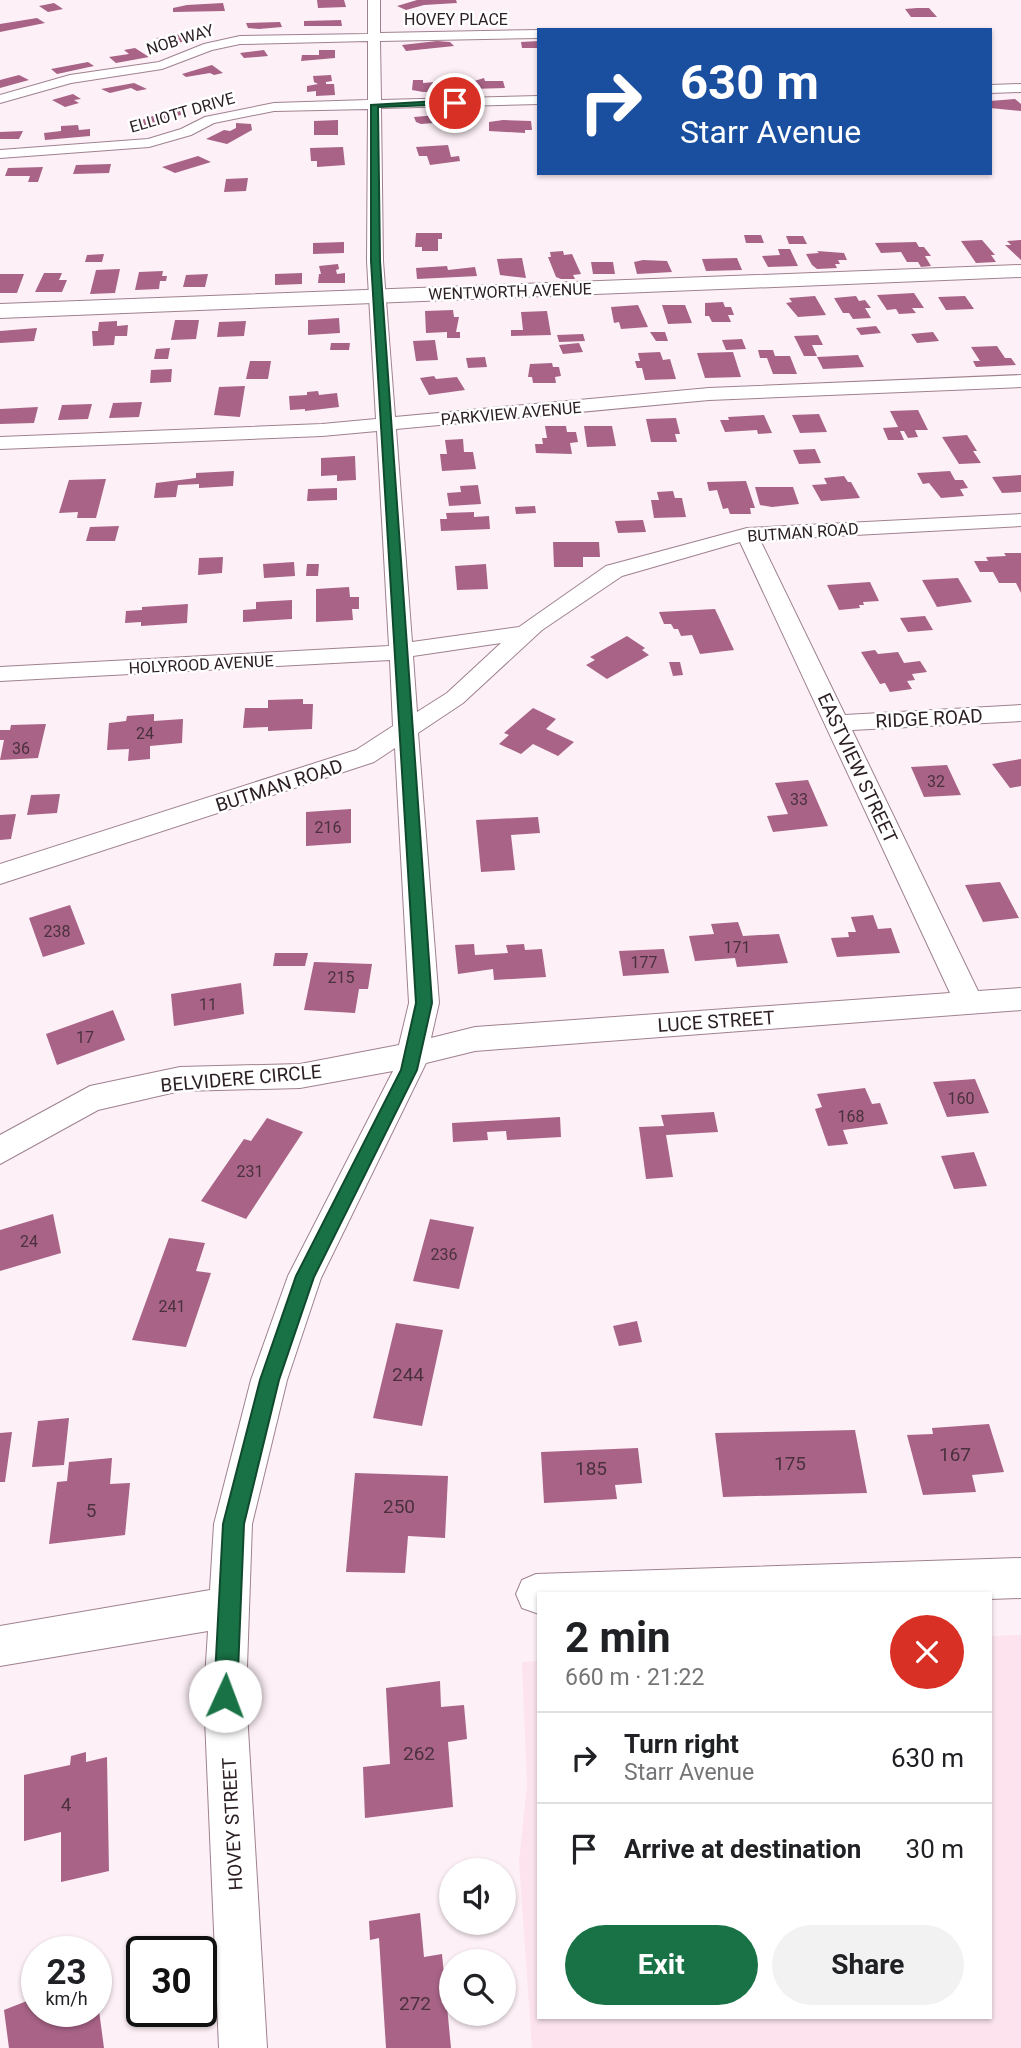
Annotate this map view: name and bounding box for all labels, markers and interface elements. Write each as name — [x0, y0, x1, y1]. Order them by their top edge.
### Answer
street label: HOVEY PLACE — [404, 10, 508, 29]
street label: NOB WAY — [144, 20, 217, 59]
text: 630 m — [680, 54, 819, 111]
icon: right — [565, 56, 656, 147]
pin — [425, 73, 485, 133]
icon: arrive — [436, 84, 474, 122]
street label: ELLIOTT DRIVE — [127, 88, 237, 137]
text: Starr Avenue — [680, 113, 861, 151]
street label: WENTWORTH AVENUE — [428, 279, 592, 304]
street label: PARKVIEW AVENUE — [440, 398, 582, 429]
street label: BUTMAN ROAD — [747, 519, 859, 546]
street label: HOLYROOD AVENUE — [128, 651, 274, 678]
street label: EASTVIEW STREET — [813, 689, 902, 847]
street label: RIDGE ROAD — [875, 704, 983, 733]
house number: 24 — [136, 724, 154, 743]
house number: 36 — [12, 739, 30, 758]
street label: BUTMAN ROAD — [213, 754, 346, 817]
house number: 32 — [927, 772, 945, 791]
house number: 33 — [790, 790, 808, 809]
house number: 216 — [315, 818, 341, 837]
house number: 238 — [44, 922, 70, 941]
house number: 171 — [724, 938, 750, 957]
house number: 177 — [631, 953, 657, 972]
house number: 215 — [328, 968, 354, 987]
house number: 11 — [199, 995, 217, 1014]
street label: LUCE STREET — [657, 1006, 775, 1037]
house number: 17 — [76, 1028, 94, 1047]
street label: BELVIDERE CIRCLE — [160, 1060, 323, 1097]
house number: 160 — [948, 1089, 974, 1108]
house number: 168 — [838, 1107, 864, 1126]
house number: 231 — [237, 1162, 263, 1181]
house number: 24 — [20, 1232, 38, 1251]
house number: 236 — [431, 1245, 457, 1264]
house number: 241 — [159, 1297, 185, 1316]
house number: 244 — [392, 1363, 424, 1386]
house number: 167 — [939, 1443, 971, 1466]
house number: 175 — [774, 1452, 806, 1475]
house number: 185 — [575, 1457, 607, 1480]
house number: 250 — [383, 1495, 415, 1518]
house number: 5 — [86, 1499, 96, 1522]
text: 2 min — [565, 1613, 671, 1662]
button: close — [890, 1615, 964, 1689]
position arrow — [188, 1659, 262, 1733]
text: 660 m · 21:22 — [565, 1664, 704, 1691]
text: Turn right — [624, 1729, 739, 1759]
icon: right — [565, 1739, 603, 1777]
house number: 262 — [403, 1742, 435, 1765]
text: 630 m — [891, 1743, 964, 1773]
street label: HOVEY STREET — [218, 1757, 247, 1891]
text: Starr Avenue — [624, 1759, 754, 1786]
house number: 4 — [61, 1793, 72, 1816]
icon: arrive — [565, 1830, 603, 1868]
text: Arrive at destination — [624, 1834, 861, 1864]
text: 30 m — [906, 1834, 964, 1864]
map controls — [439, 1858, 516, 2026]
button: sound — [439, 1858, 516, 1935]
button: Exit — [565, 1925, 758, 2005]
button: Share — [772, 1925, 964, 2005]
speed limit sign: 30 — [126, 1936, 217, 2027]
button: search — [439, 1949, 516, 2026]
text: 23 — [46, 1952, 87, 1993]
text: km/h — [45, 1988, 88, 2009]
house number: 272 — [399, 1992, 431, 2015]

